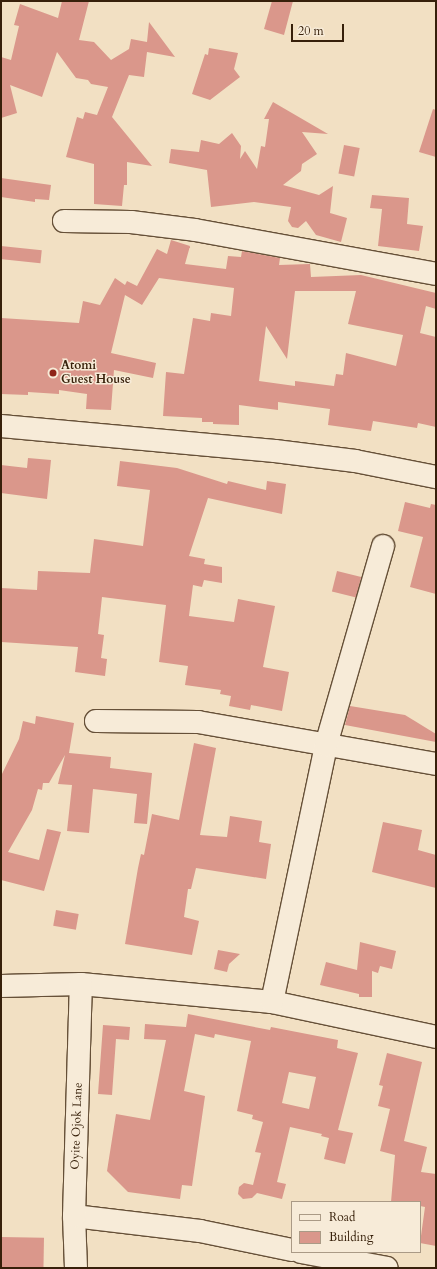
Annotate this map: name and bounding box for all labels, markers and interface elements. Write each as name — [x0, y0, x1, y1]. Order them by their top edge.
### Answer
scale bar — [293, 16, 346, 42]
text: 20 m — [298, 23, 324, 39]
place label: Atomi Guest House — [61, 359, 131, 387]
marker: Atomi Guest House — [48, 368, 58, 378]
street label: Oyite Ojok Lane — [68, 1082, 86, 1170]
legend — [291, 1201, 421, 1253]
text: Road — [329, 1209, 355, 1225]
text: Building — [329, 1229, 373, 1245]

